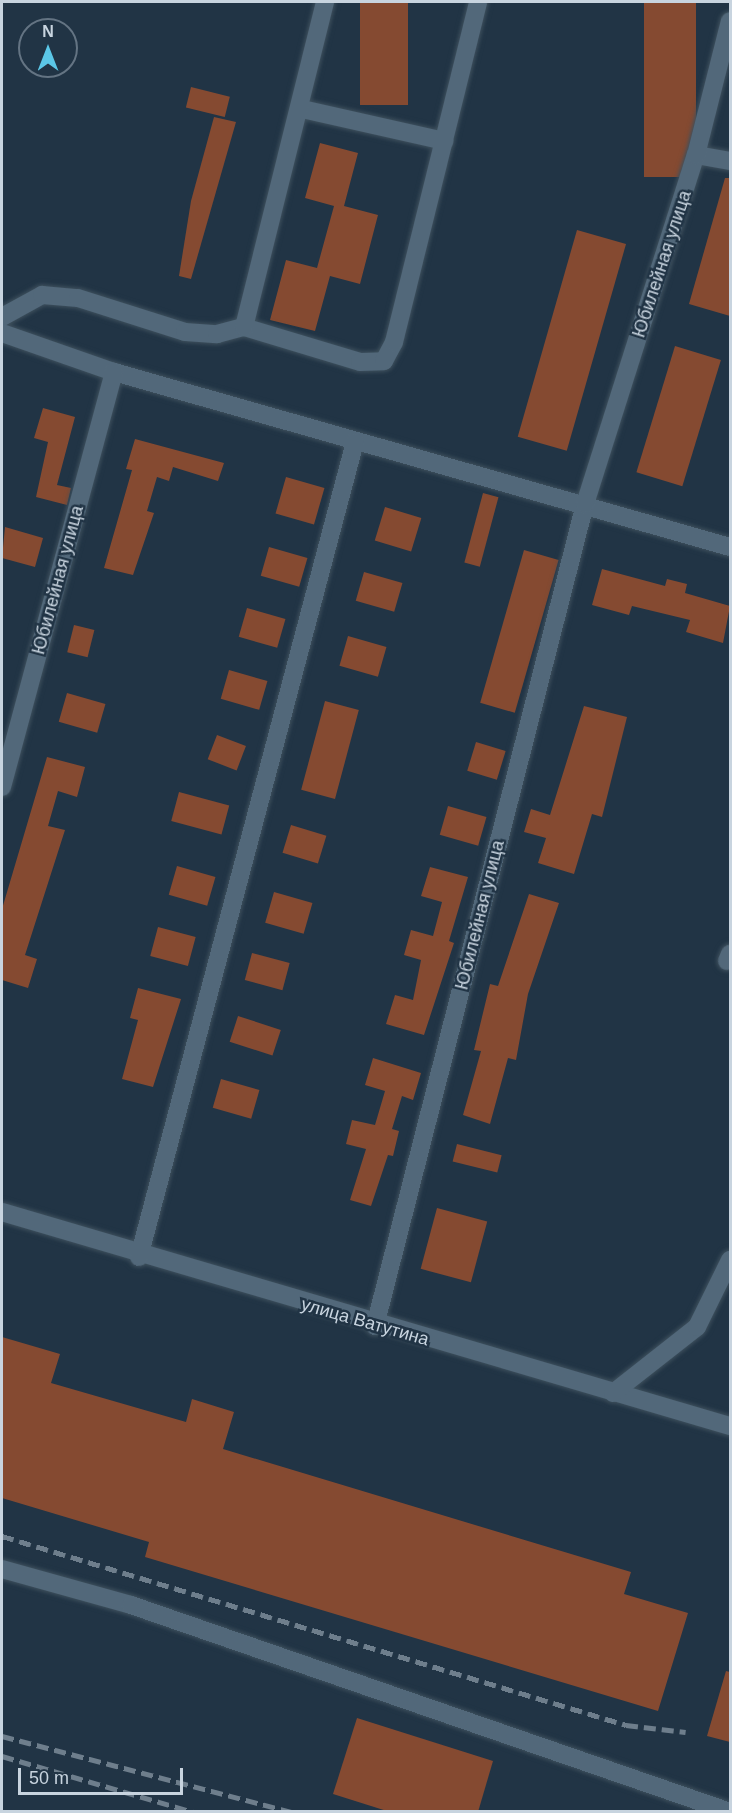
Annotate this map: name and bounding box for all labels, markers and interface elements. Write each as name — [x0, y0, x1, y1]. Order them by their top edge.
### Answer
north arrow — [18, 18, 78, 78]
text: N — [42, 23, 54, 40]
street label: Юбилейная улица — [628, 188, 696, 340]
street label: Юбилейная улица — [28, 503, 88, 657]
street label: Юбилейная улица — [451, 838, 509, 992]
street label: улица Ватутина — [299, 1293, 431, 1351]
scale bar — [21, 1756, 186, 1794]
text: 50 m — [29, 1768, 69, 1788]

